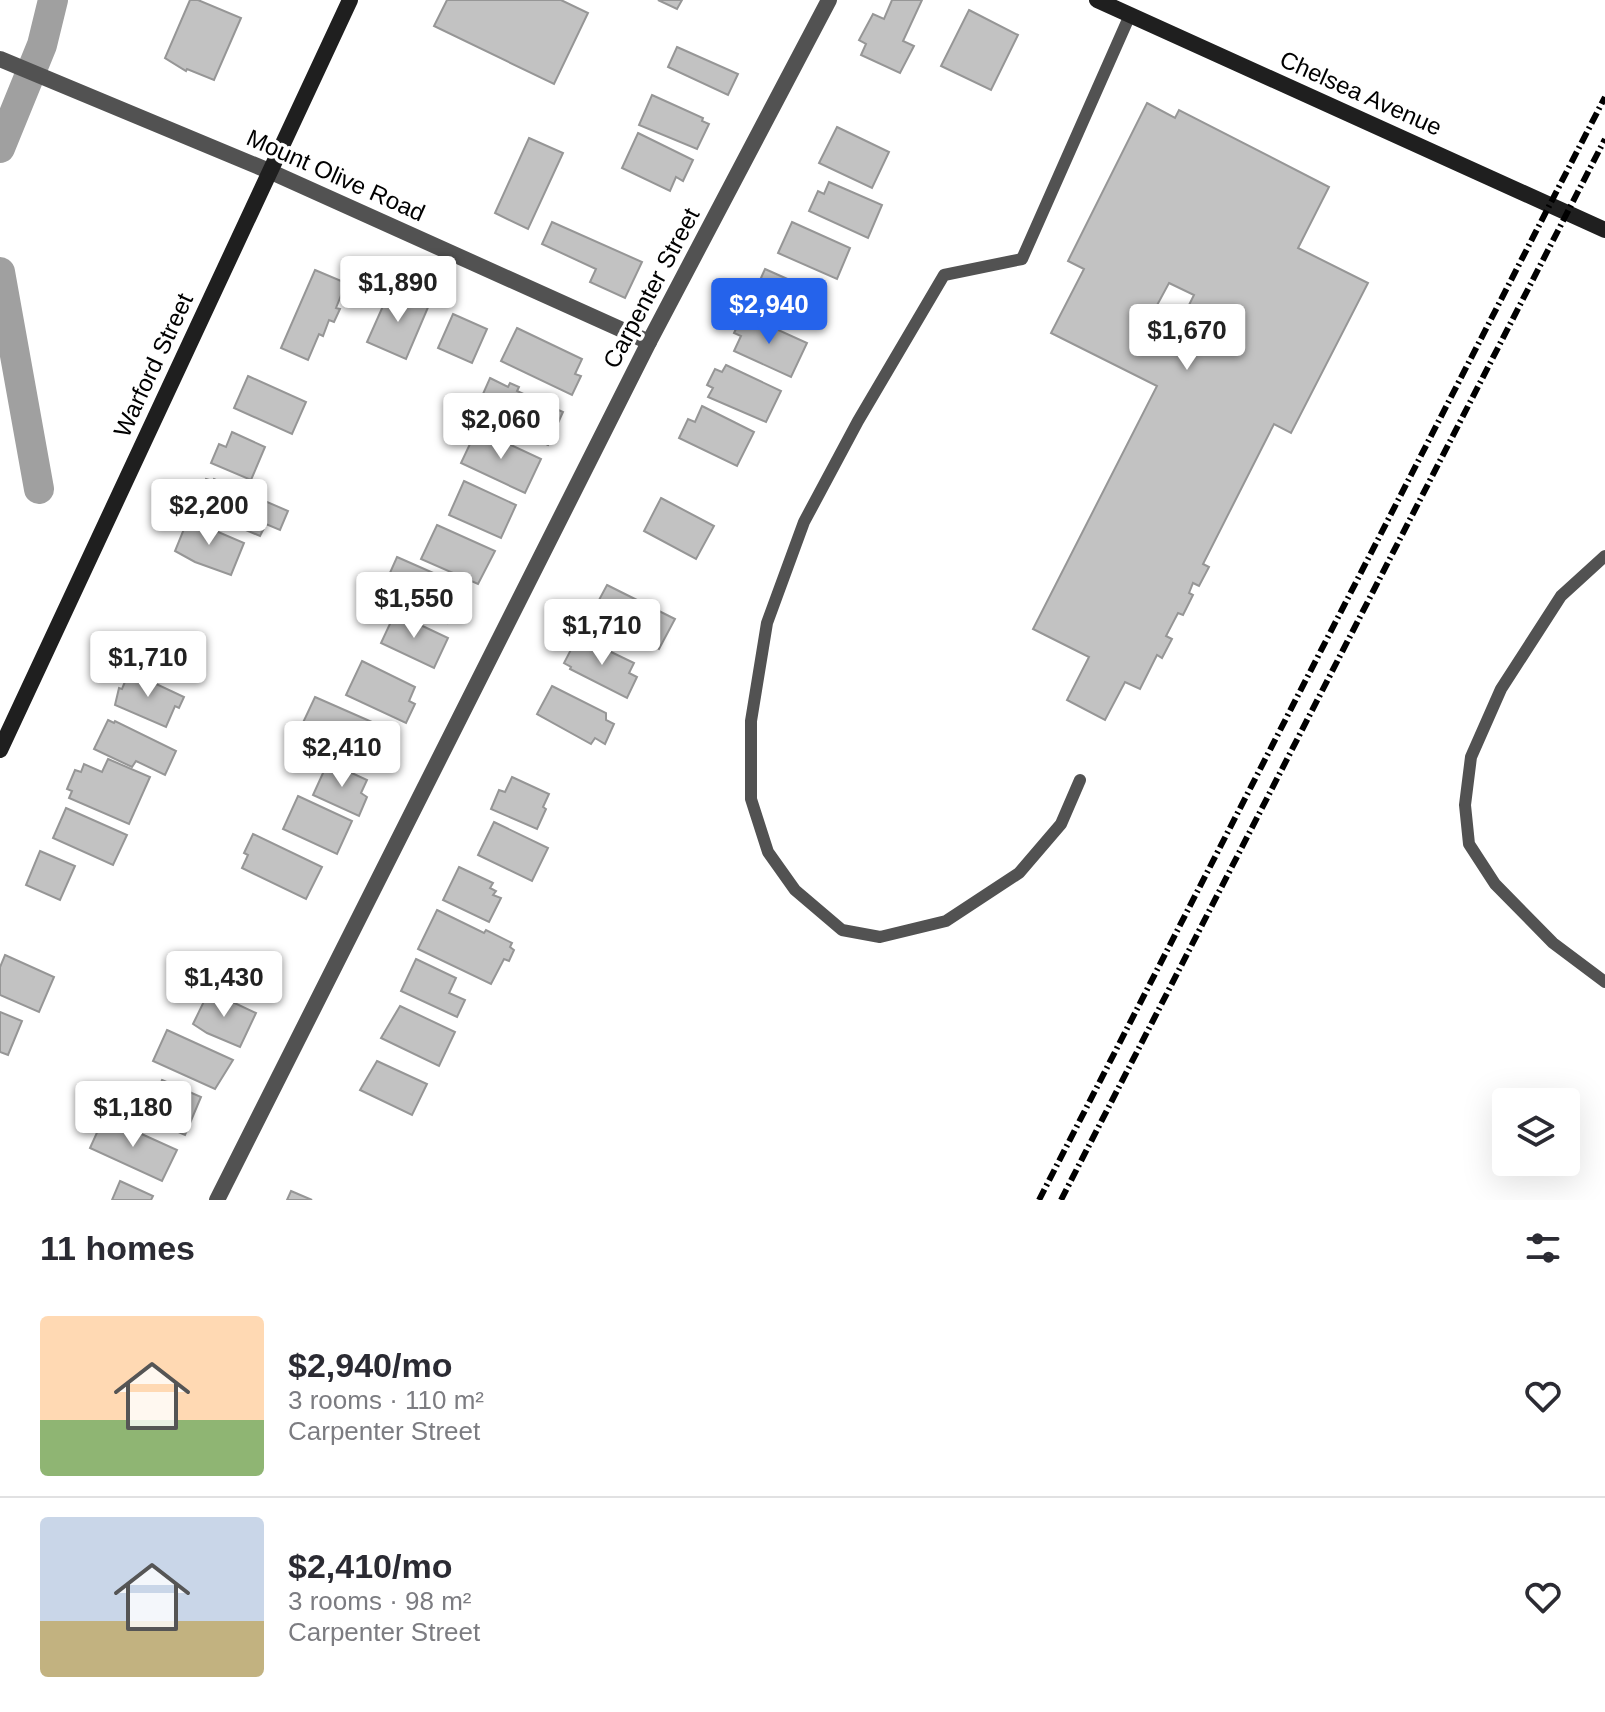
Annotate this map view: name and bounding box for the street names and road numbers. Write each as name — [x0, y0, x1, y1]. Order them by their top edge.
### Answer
street label: Chelsea Avenue — [1276, 45, 1446, 141]
street label: Mount Olive Road — [243, 124, 429, 226]
street label: Carpenter Street — [597, 203, 705, 373]
street label: Warford Street — [108, 289, 198, 441]

